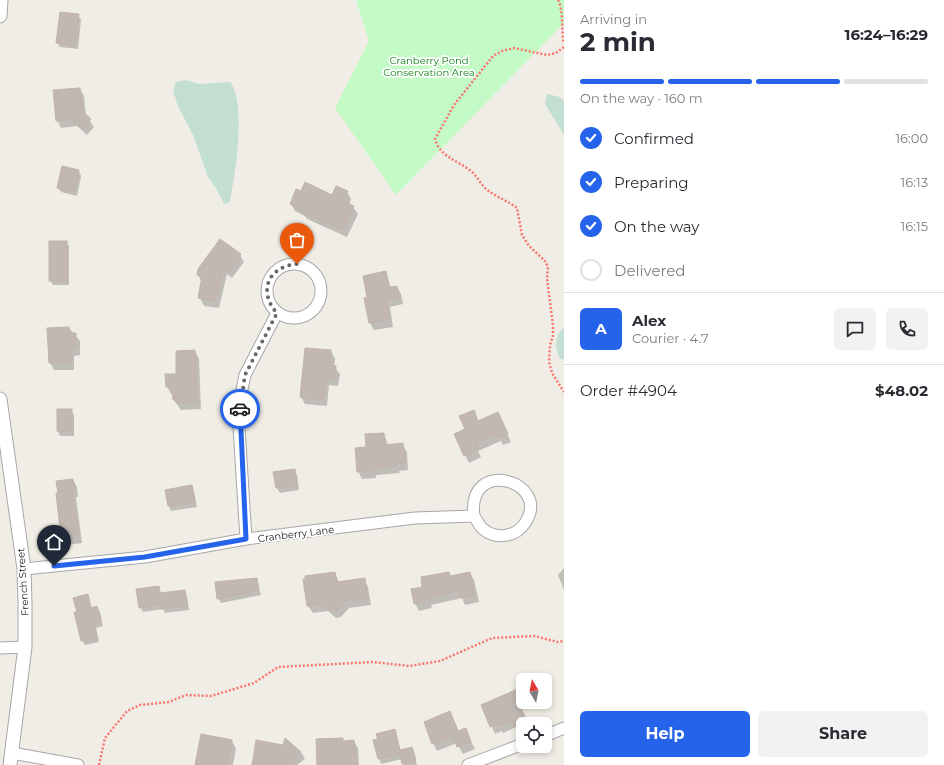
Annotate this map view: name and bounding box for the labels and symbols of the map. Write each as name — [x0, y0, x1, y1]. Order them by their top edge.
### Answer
park label: Cranberry Pond Conservation Area — [383, 54, 475, 79]
pin — [280, 223, 314, 264]
courier — [220, 389, 260, 429]
street label: Cranberry Lane — [257, 523, 335, 545]
pin — [37, 525, 71, 566]
street label: French Street — [14, 548, 32, 616]
north arrow — [516, 673, 552, 709]

